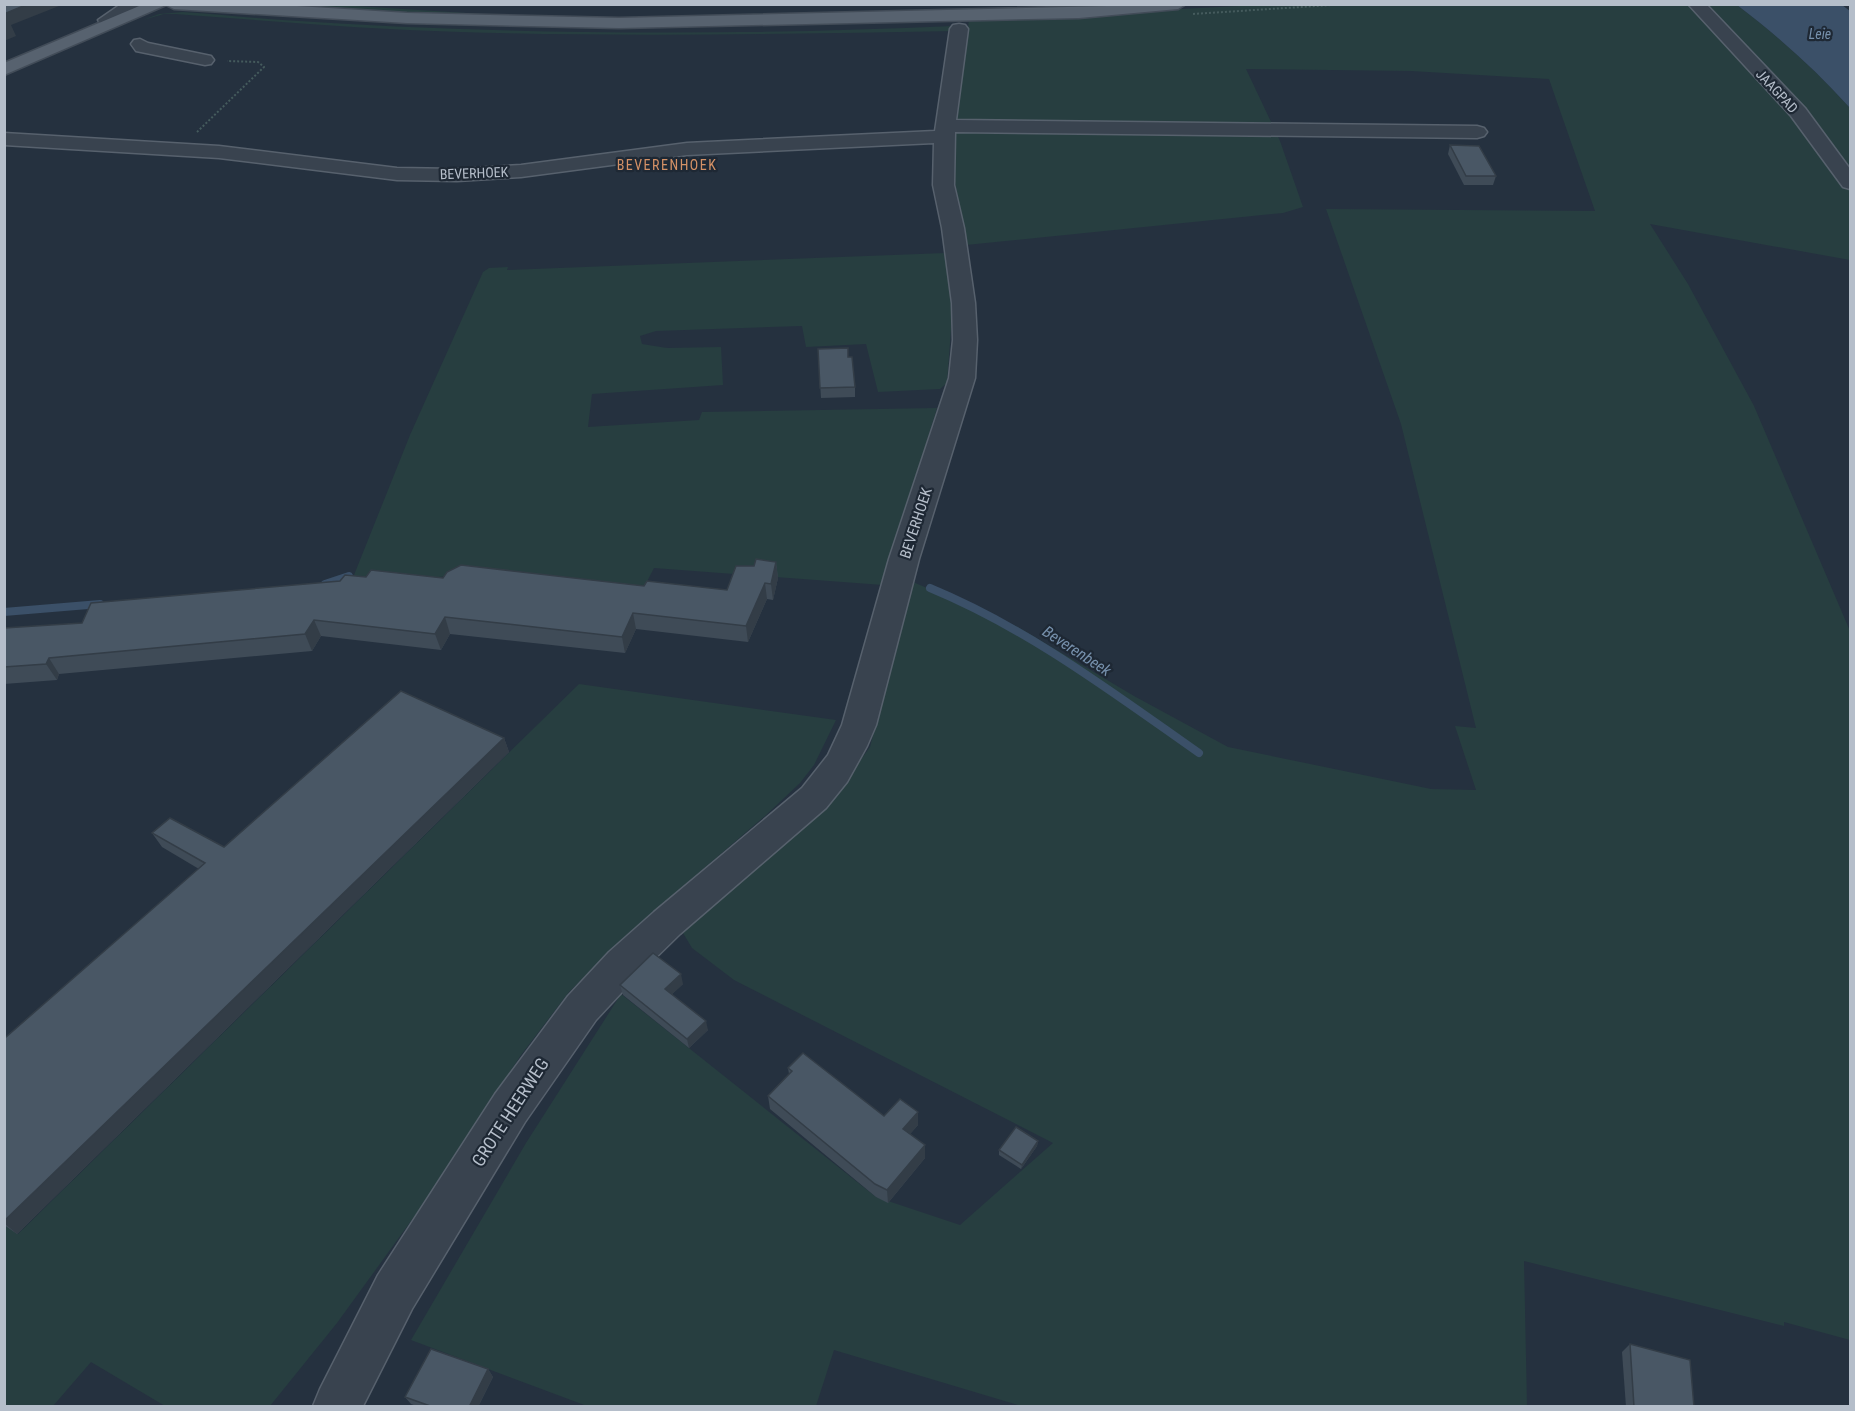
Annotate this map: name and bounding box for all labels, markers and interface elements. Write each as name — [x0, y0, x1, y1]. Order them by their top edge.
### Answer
water label: Leie — [1809, 26, 1831, 42]
street label: JAAGPAD — [1753, 66, 1801, 116]
district label: BEVERENHOEK — [617, 157, 717, 173]
street label: BEVERHOEK — [439, 164, 509, 182]
street label: BEVERHOEK — [896, 485, 936, 561]
water label: Beverenbeek — [1039, 622, 1116, 681]
street label: GROTE HEERWEG — [467, 1054, 553, 1170]

